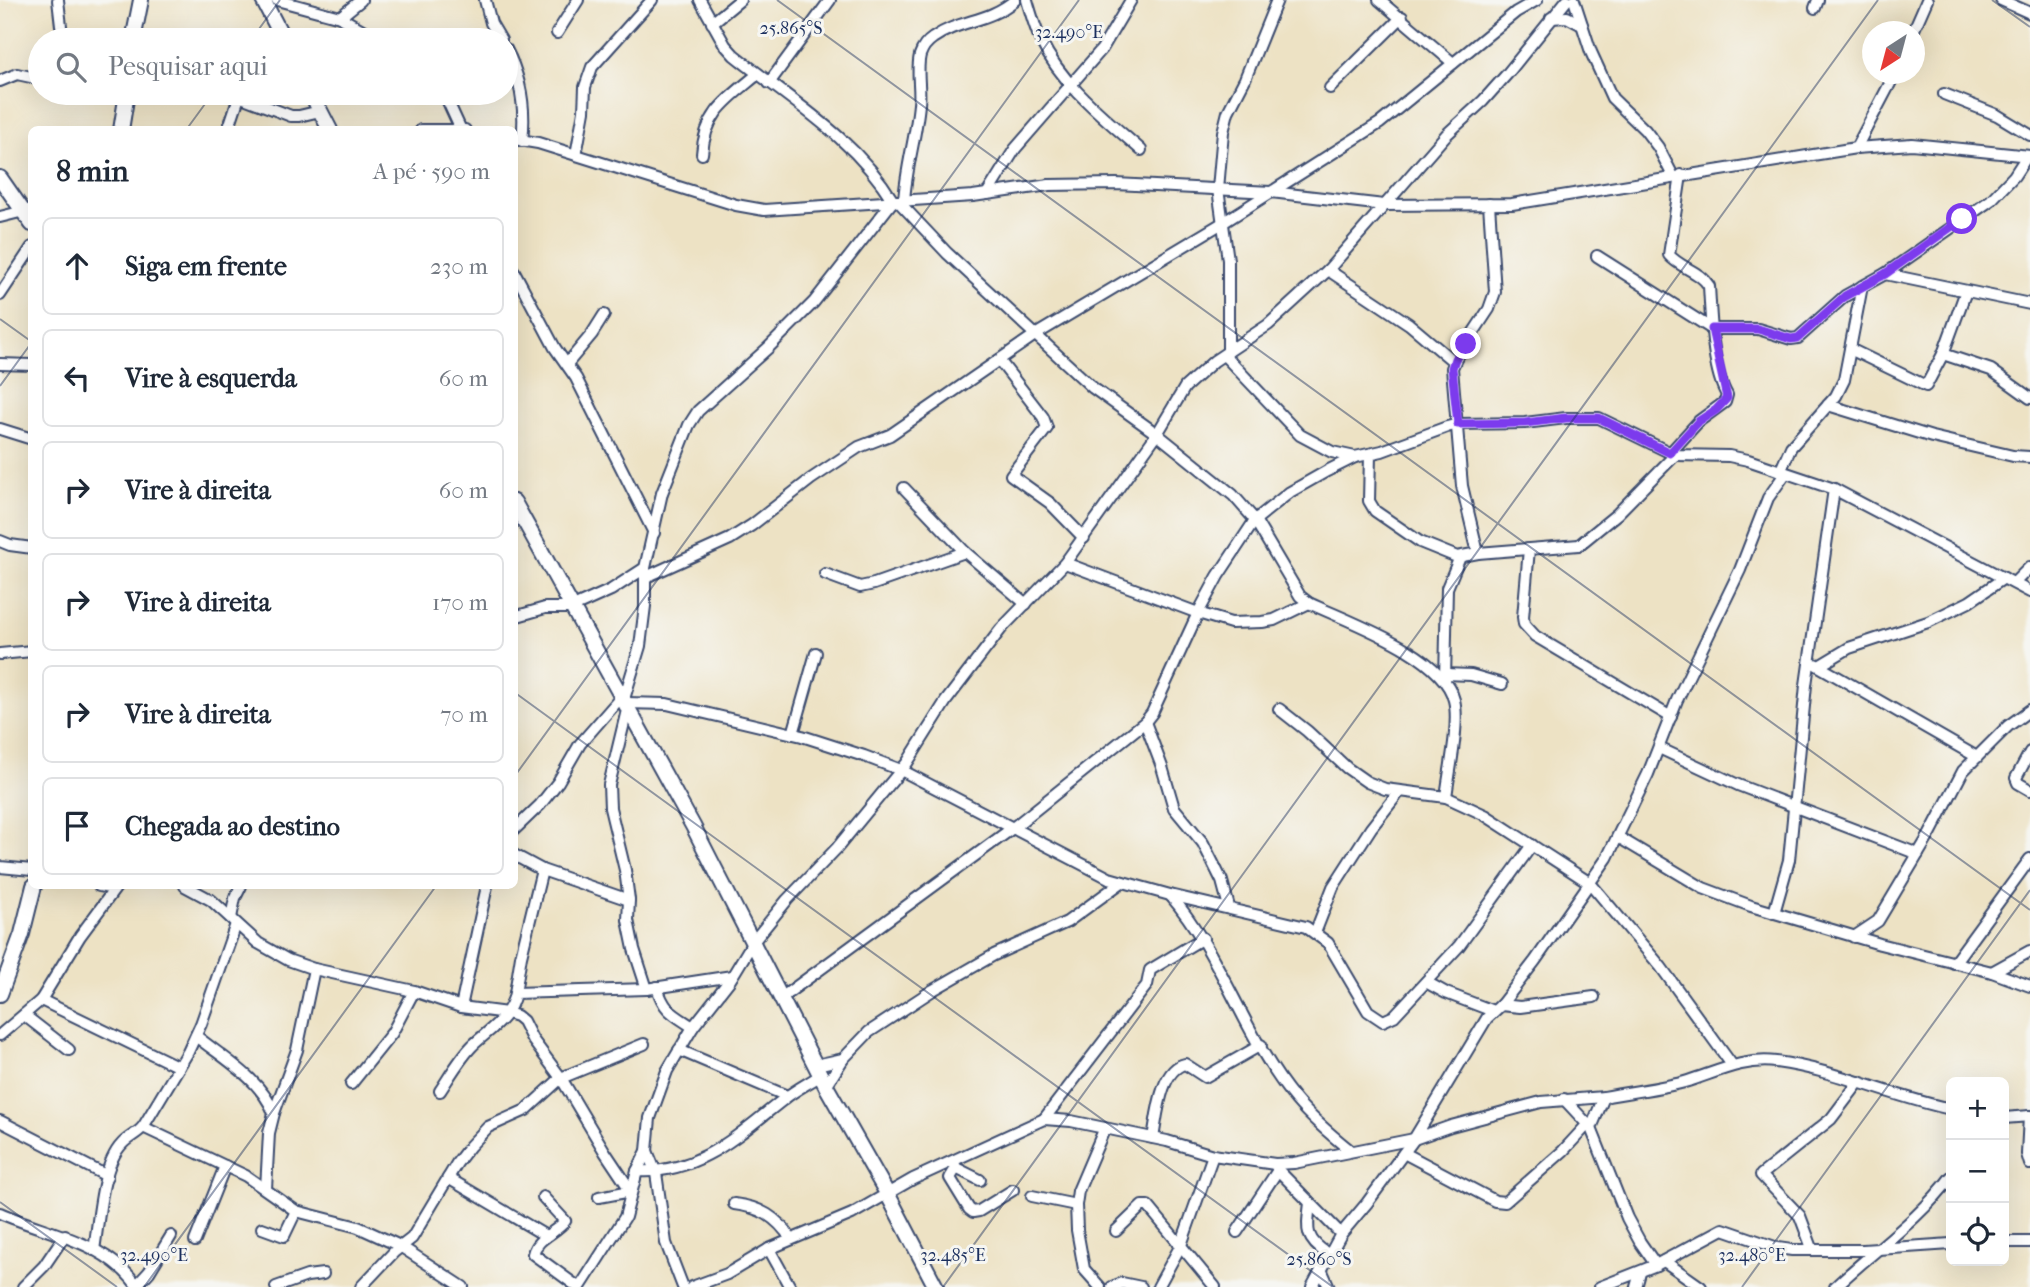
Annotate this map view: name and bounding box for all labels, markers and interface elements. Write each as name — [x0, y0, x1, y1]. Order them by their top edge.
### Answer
text: 25.865°S — [760, 18, 822, 39]
north arrow — [1862, 21, 1925, 84]
text: 32.490°E — [1035, 22, 1103, 43]
search box — [28, 28, 518, 105]
icon: search — [52, 48, 90, 86]
text: Pesquisar aqui — [108, 51, 268, 82]
text: 8 min — [56, 154, 129, 189]
text: A pé · 590 m — [373, 158, 490, 185]
route start — [1946, 203, 1977, 234]
icon: ahead — [58, 247, 96, 285]
text: Siga em frente — [125, 251, 287, 282]
text: 230 m — [430, 253, 488, 280]
route end — [1450, 328, 1481, 359]
icon: left — [58, 359, 96, 397]
text: Vire à esquerda — [125, 363, 297, 394]
text: 60 m — [439, 365, 488, 392]
icon: right — [58, 471, 96, 509]
text: Vire à direita — [125, 475, 271, 506]
text: 60 m — [439, 477, 488, 504]
icon: right — [58, 583, 96, 621]
text: Vire à direita — [125, 587, 271, 618]
text: 170 m — [432, 589, 488, 616]
icon: right — [58, 695, 96, 733]
text: Vire à direita — [125, 699, 271, 730]
text: 70 m — [440, 701, 488, 728]
icon: arrive — [58, 807, 96, 845]
text: Chegada ao destino — [125, 811, 340, 842]
map controls — [1946, 1077, 2009, 1266]
button: + — [1946, 1077, 2009, 1140]
button: − — [1946, 1140, 2009, 1203]
button: locate — [1946, 1203, 2009, 1266]
text: 32.490°E — [120, 1245, 188, 1266]
text: 32.485°E — [920, 1245, 986, 1266]
text: 32.480°E — [1718, 1245, 1786, 1266]
text: 25.860°S — [1286, 1249, 1352, 1270]

